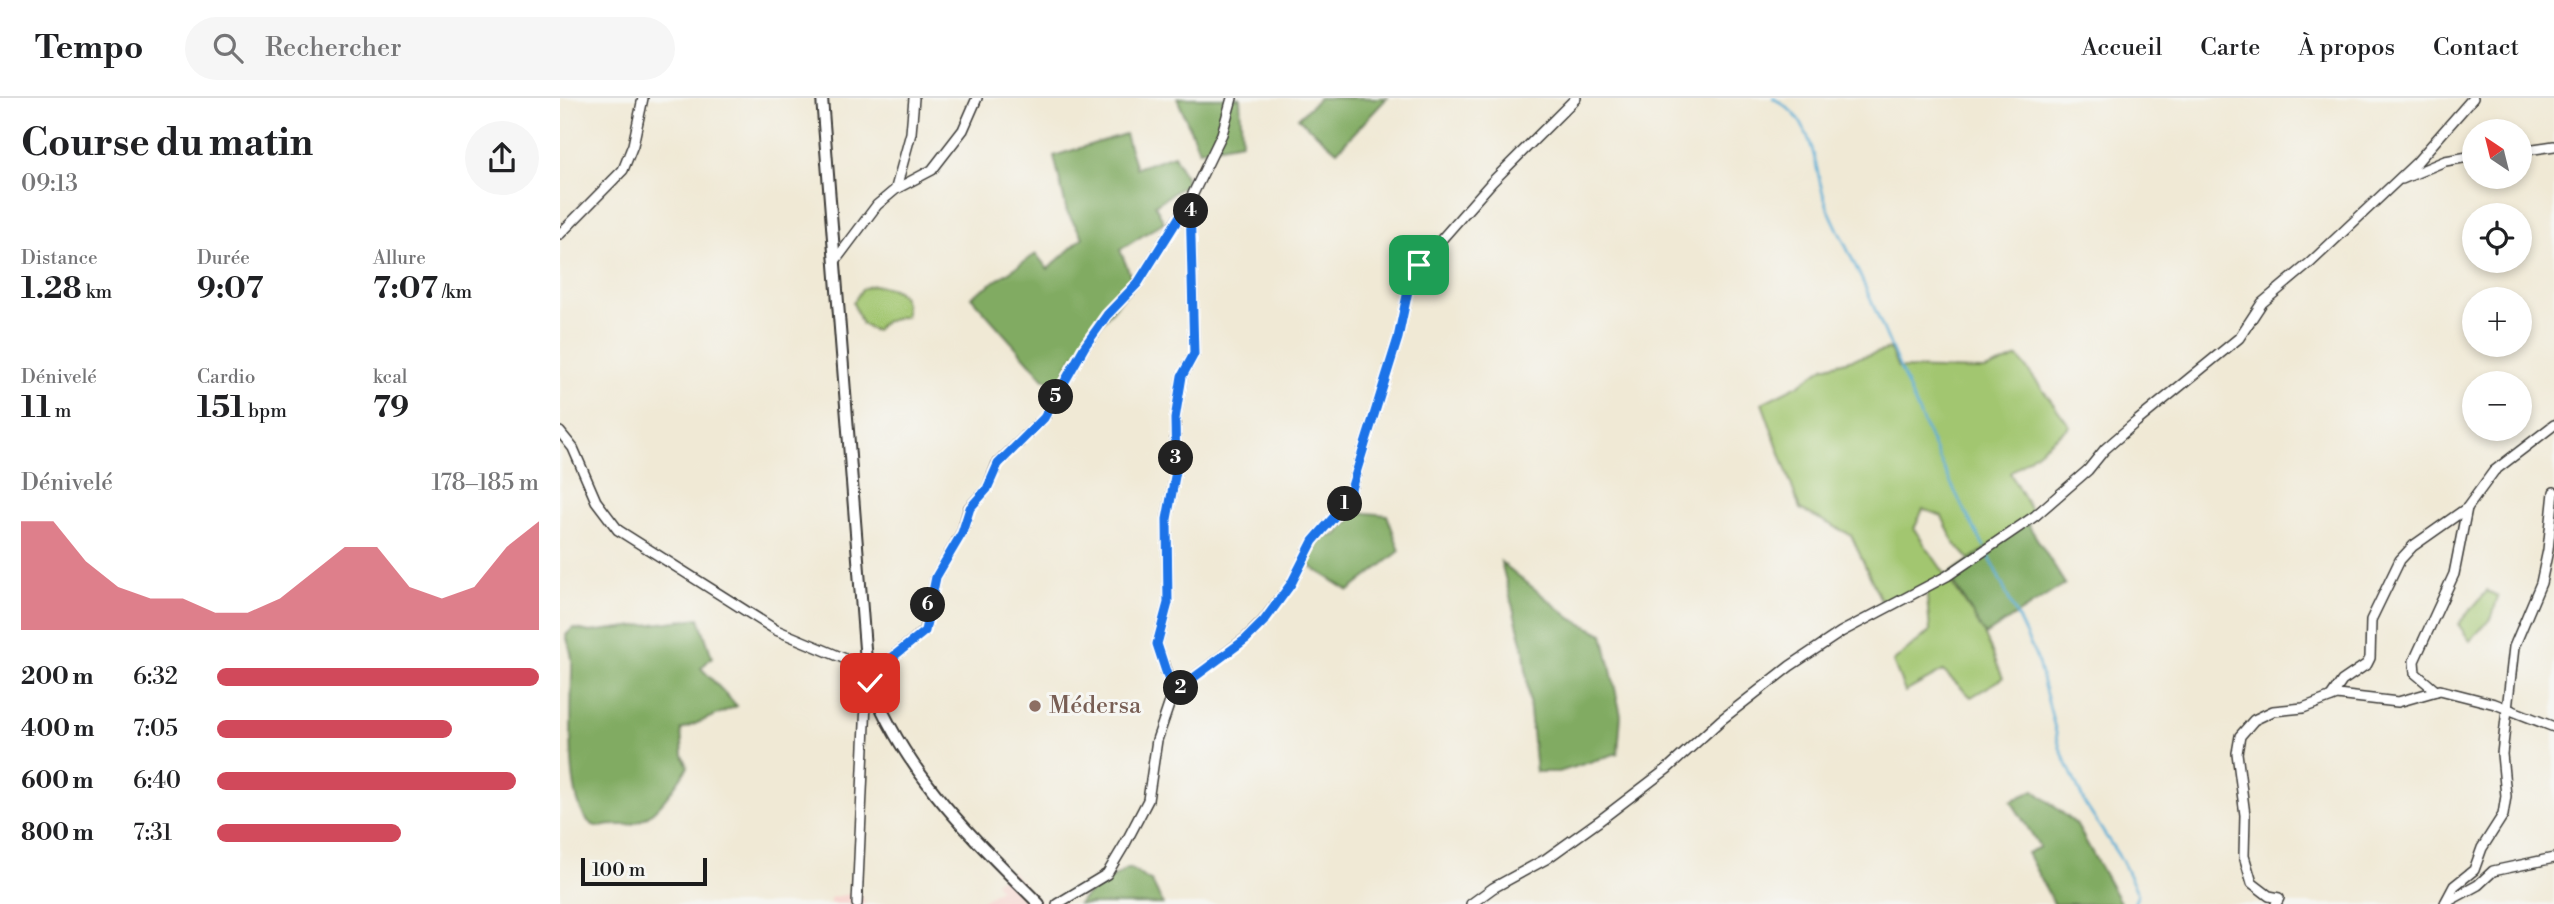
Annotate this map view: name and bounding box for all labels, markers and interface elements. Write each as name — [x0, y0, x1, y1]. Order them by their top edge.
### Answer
search box — [185, 17, 675, 80]
text: Tempo — [35, 28, 143, 69]
icon: search — [209, 29, 247, 67]
text: Rechercher — [265, 32, 401, 64]
text: Accueil — [2081, 33, 2162, 63]
text: Carte — [2200, 33, 2260, 63]
text: À propos — [2298, 33, 2395, 63]
text: Contact — [2433, 33, 2519, 63]
north arrow — [2462, 119, 2532, 189]
map controls — [2462, 119, 2532, 441]
text: Course du matin — [21, 120, 313, 167]
button: share — [465, 121, 539, 195]
text: 09:13 — [21, 170, 78, 198]
pin: 4 — [1174, 194, 1208, 228]
text: 4 — [1184, 198, 1197, 222]
button: locate — [2462, 203, 2532, 273]
pin — [1389, 235, 1449, 295]
text: Distance — [21, 246, 98, 270]
text: Durée — [197, 246, 250, 270]
text: Allure — [373, 246, 426, 270]
icon: arrive — [1400, 246, 1438, 284]
text: 1.28 — [21, 270, 82, 308]
text: 9:07 — [197, 270, 263, 308]
text: 7:07 — [373, 270, 438, 308]
text: km — [82, 280, 112, 304]
text: /km — [438, 280, 472, 304]
button: + — [2462, 287, 2532, 357]
text: Dénivelé — [21, 365, 97, 389]
text: Cardio — [197, 365, 255, 389]
text: kcal — [373, 365, 407, 389]
button: − — [2462, 371, 2532, 441]
pin: 5 — [1038, 380, 1074, 414]
text: 5 — [1050, 384, 1061, 408]
text: 11 — [21, 389, 51, 427]
text: 151 — [197, 389, 244, 427]
text: 79 — [373, 389, 409, 427]
text: m — [51, 399, 71, 423]
text: bpm — [244, 399, 287, 423]
pin: 3 — [1158, 440, 1194, 476]
text: 3 — [1170, 445, 1181, 469]
text: Dénivelé — [21, 469, 113, 497]
text: 178–185 m — [432, 469, 539, 497]
pin: 1 — [1328, 486, 1362, 522]
text: 1 — [1340, 491, 1349, 515]
pin: 6 — [910, 588, 946, 622]
text: 6 — [922, 592, 933, 616]
pin — [840, 653, 900, 713]
text: 200 m — [21, 663, 93, 691]
text: 6:32 — [133, 663, 178, 691]
icon: check — [851, 664, 889, 702]
pin: 2 — [1164, 670, 1198, 706]
text: 2 — [1175, 675, 1186, 699]
place label: Médersa — [1049, 691, 1142, 721]
marker: Médersa — [1027, 698, 1043, 714]
text: 400 m — [21, 715, 94, 743]
text: 7:05 — [133, 715, 178, 743]
text: 600 m — [21, 767, 94, 795]
text: 6:40 — [133, 767, 181, 795]
text: 800 m — [21, 819, 94, 847]
text: 7:31 — [133, 819, 172, 847]
scale bar — [581, 855, 707, 887]
text: 100 m — [592, 858, 645, 882]

